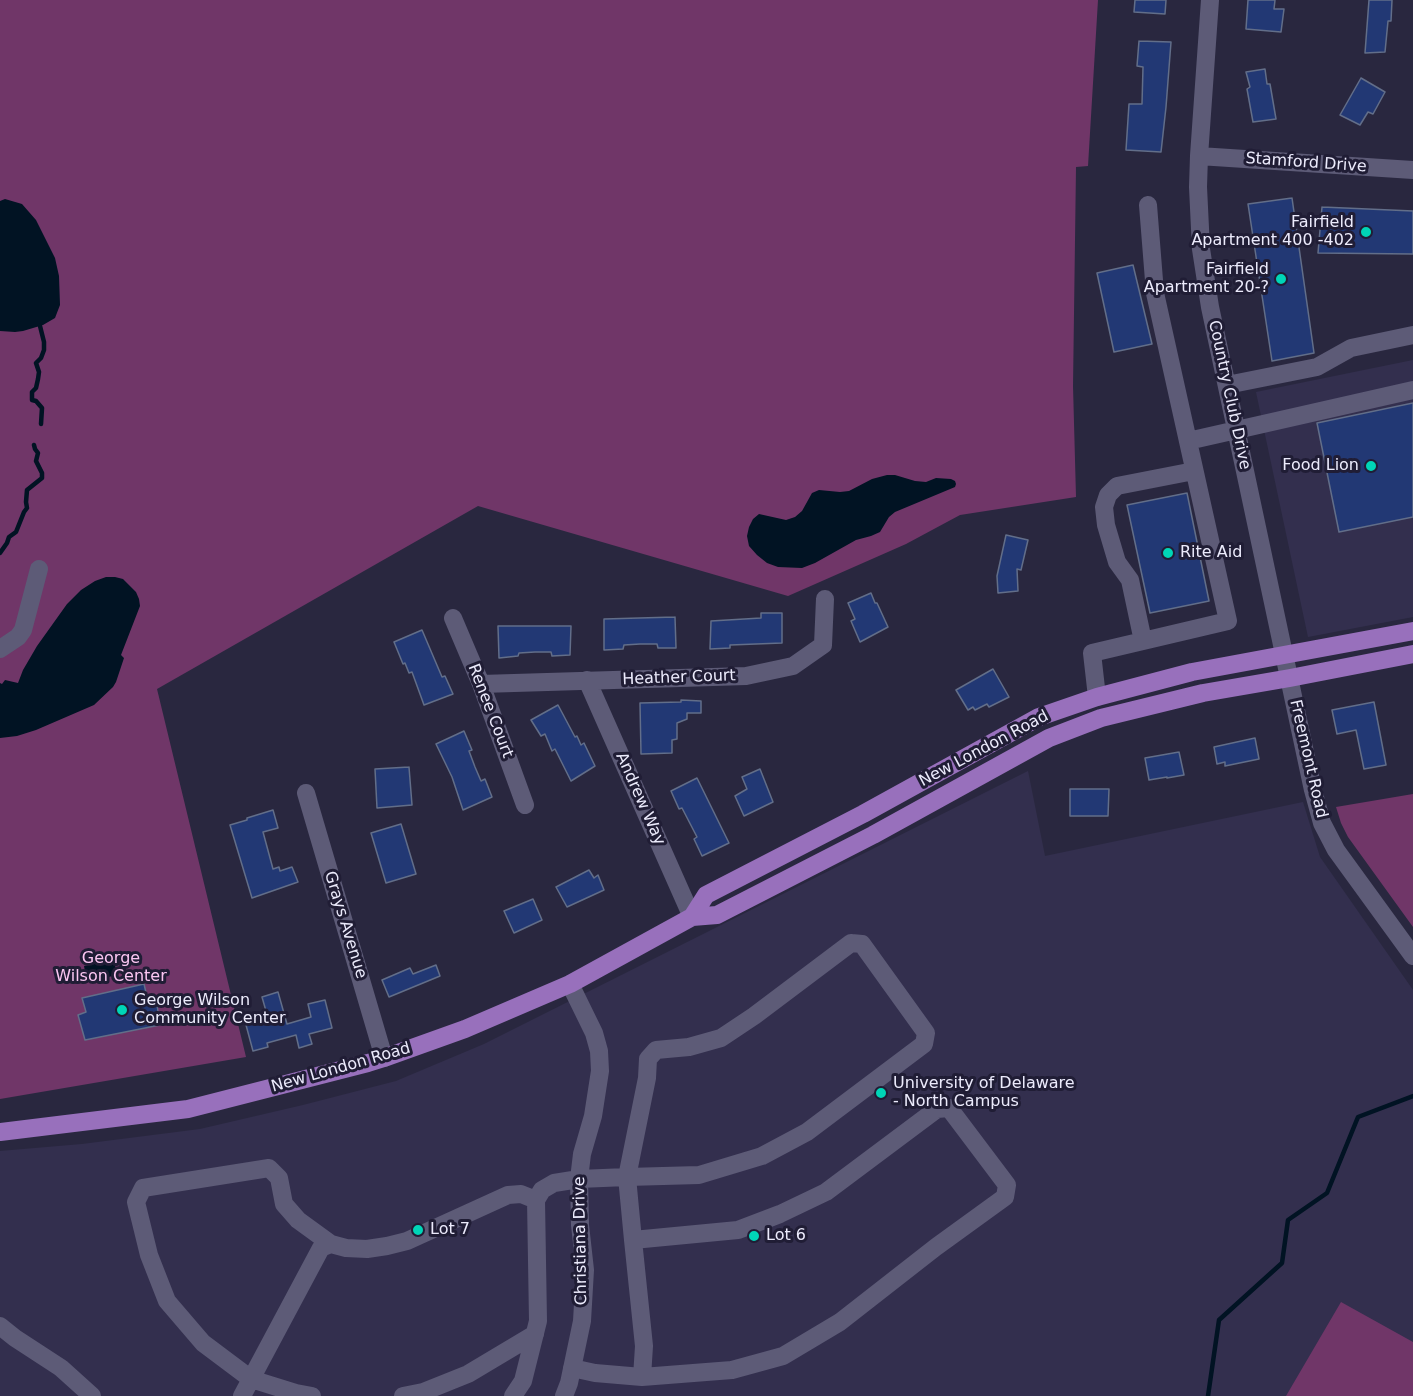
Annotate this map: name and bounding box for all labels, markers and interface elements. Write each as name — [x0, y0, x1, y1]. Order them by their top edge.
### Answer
street label: Stamford Drive — [1245, 149, 1367, 177]
place label: Fairfield Apartment 400 -402 — [1191, 213, 1354, 251]
marker: Fairfield Apartment 400 -402 — [1359, 225, 1373, 239]
place label: Fairfield Apartment 20-? — [1144, 260, 1269, 298]
marker: Fairfield Apartment 20-? — [1274, 272, 1288, 286]
street label: Country Club Drive — [1204, 319, 1254, 471]
place label: Food Lion — [1282, 456, 1359, 476]
marker: Food Lion — [1364, 459, 1378, 473]
place label: Rite Aid — [1180, 543, 1242, 563]
marker: Rite Aid — [1161, 546, 1175, 560]
street label: Renee Court — [463, 661, 517, 761]
street label: Heather Court — [622, 666, 736, 690]
street label: Freemont Road — [1285, 698, 1331, 820]
street label: New London Road — [916, 707, 1052, 791]
street label: Andrew Way — [611, 750, 669, 848]
street label: Grays Avenue — [320, 869, 370, 981]
park label: George Wilson Center — [55, 949, 167, 987]
place label: George Wilson Community Center — [134, 991, 286, 1029]
marker: George Wilson Community Center — [115, 1003, 129, 1017]
street label: New London Road — [269, 1039, 413, 1097]
place label: University of Delaware - North Campus — [893, 1074, 1075, 1112]
marker: University of Delaware - North Campus — [874, 1086, 888, 1100]
street label: Christiana Drive — [570, 1176, 592, 1306]
place label: Lot 7 — [430, 1220, 470, 1240]
marker: Lot 7 — [411, 1223, 425, 1237]
place label: Lot 6 — [766, 1226, 806, 1246]
marker: Lot 6 — [747, 1229, 761, 1243]

